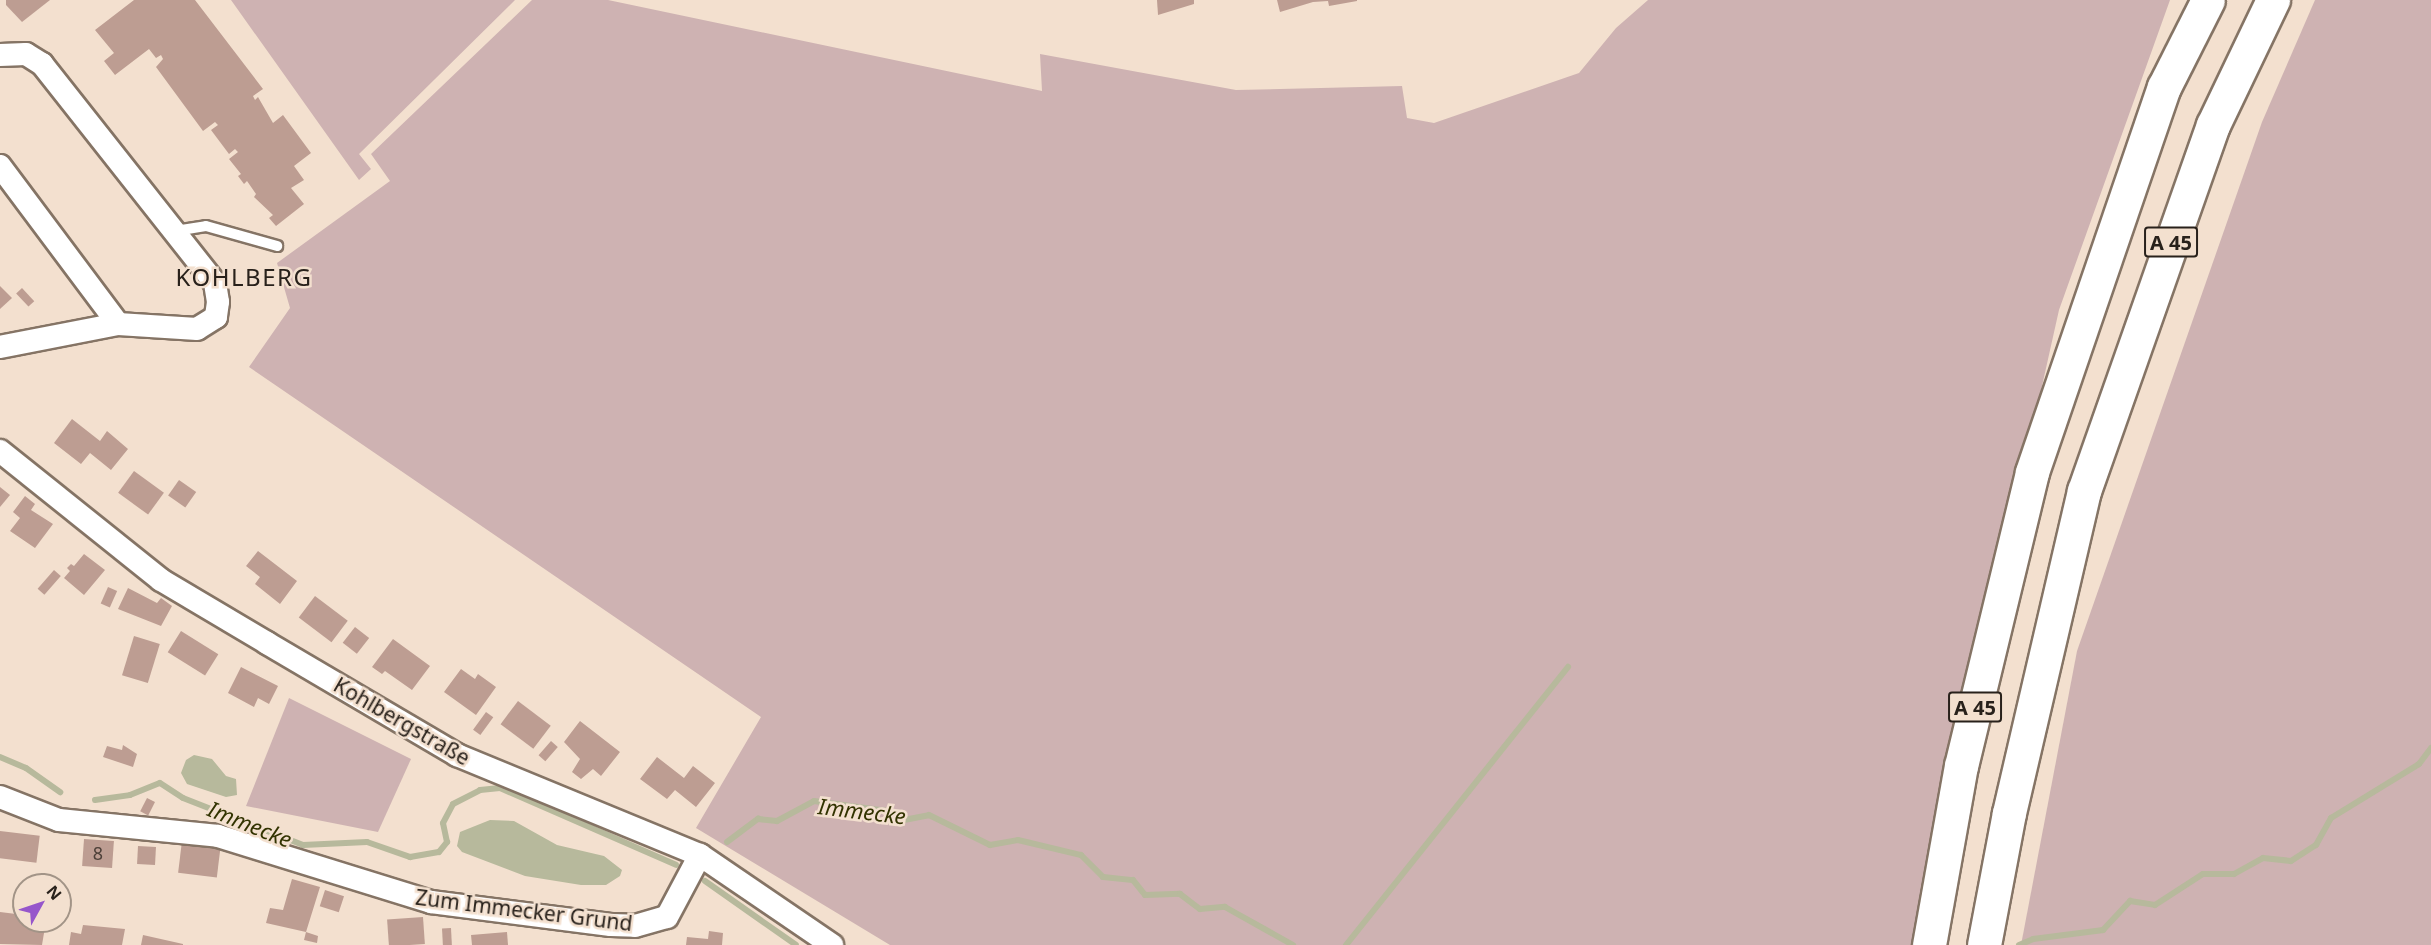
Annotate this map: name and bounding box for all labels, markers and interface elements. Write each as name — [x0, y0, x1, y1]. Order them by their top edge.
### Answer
road number: A 45 — [2144, 225, 2198, 259]
district label: KOHLBERG — [176, 263, 312, 291]
street label: Kohlbergstraße — [329, 672, 475, 770]
road number: A 45 — [1948, 690, 2002, 724]
water label: Immecke — [817, 793, 907, 829]
water label: Immecke — [204, 795, 296, 853]
house number: 8 — [93, 842, 103, 864]
north arrow — [12, 873, 72, 933]
text: N — [42, 881, 67, 905]
street label: Zum Immecker Grund — [414, 884, 634, 936]

